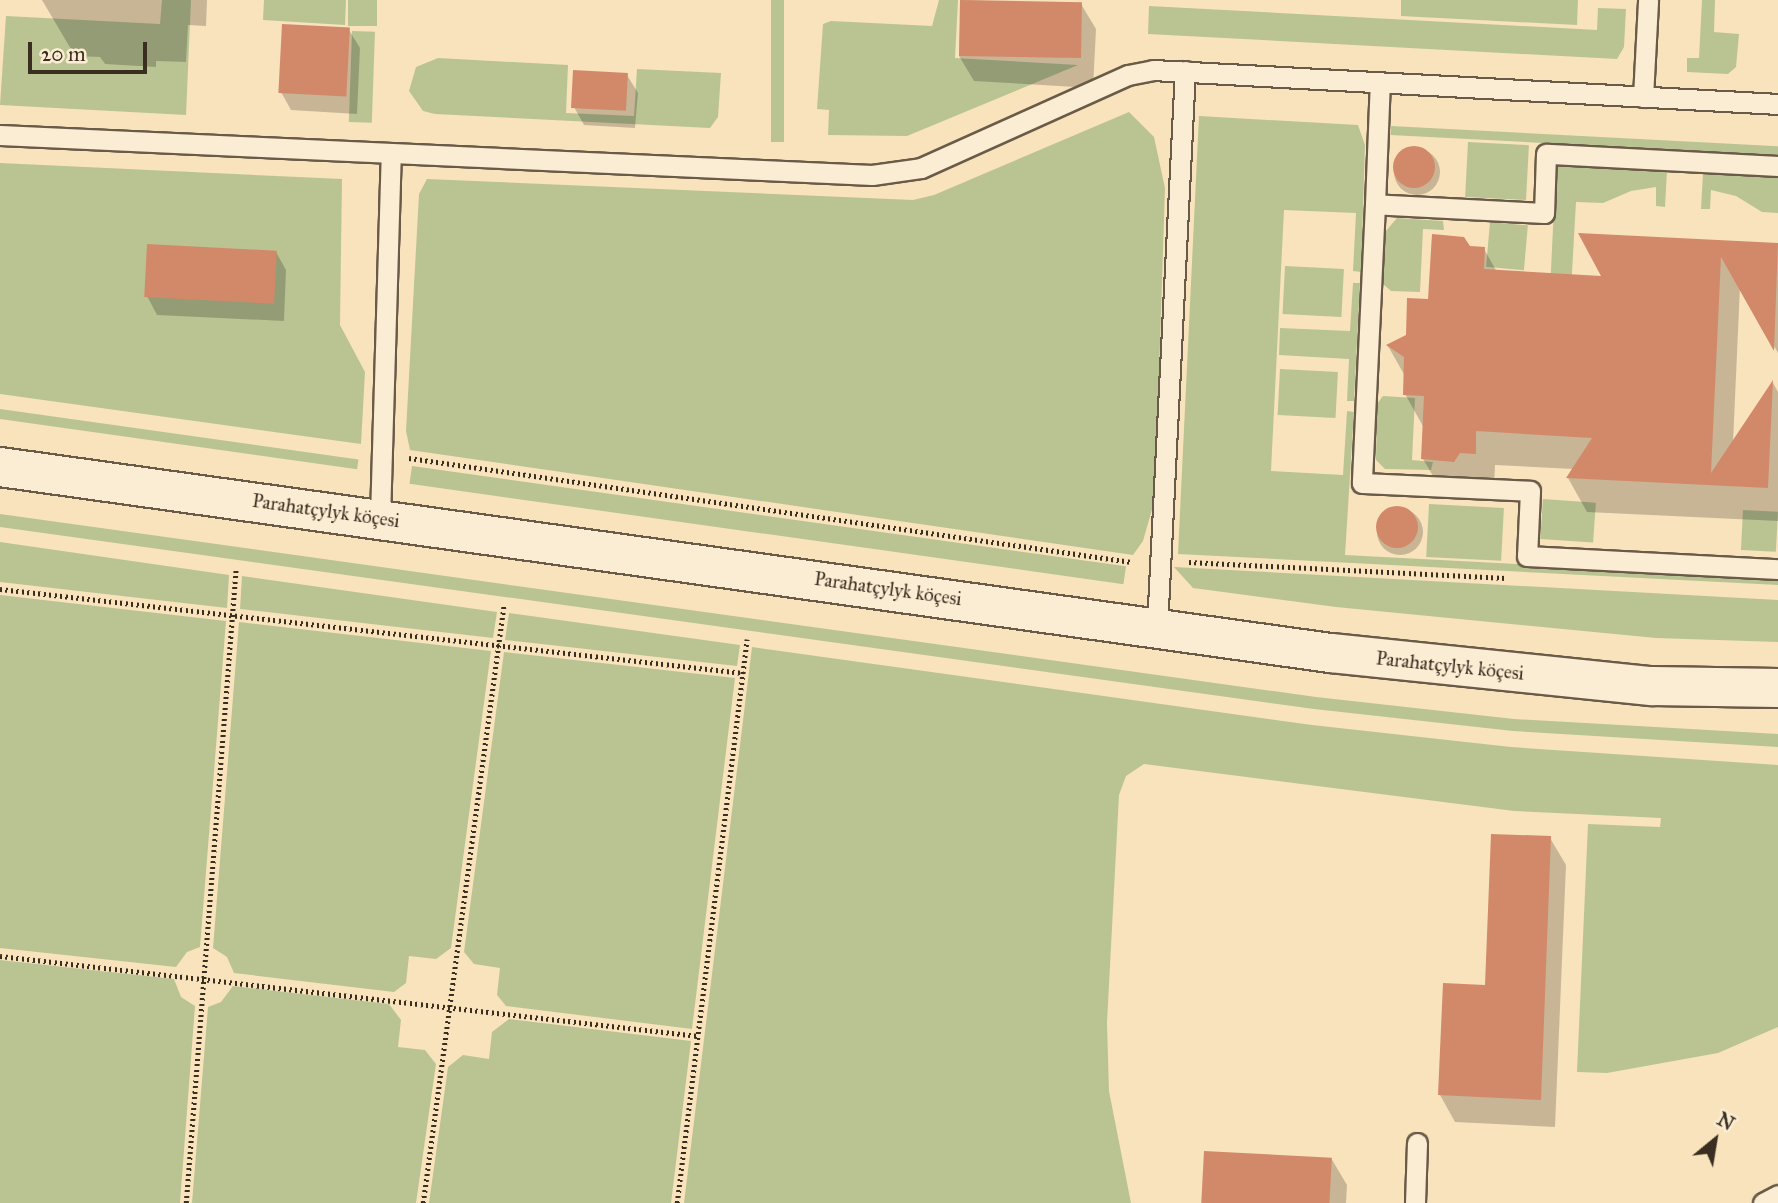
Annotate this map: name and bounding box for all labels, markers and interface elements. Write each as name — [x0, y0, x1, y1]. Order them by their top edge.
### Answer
scale bar — [32, 28, 150, 72]
text: 20 m — [41, 41, 86, 67]
street label: Parahatçylyk köçesi — [251, 489, 401, 533]
street label: Parahatçylyk köçesi — [813, 567, 963, 611]
street label: Parahatçylyk köçesi — [1375, 647, 1525, 685]
north arrow — [1680, 1105, 1750, 1175]
text: N — [1713, 1107, 1738, 1135]

